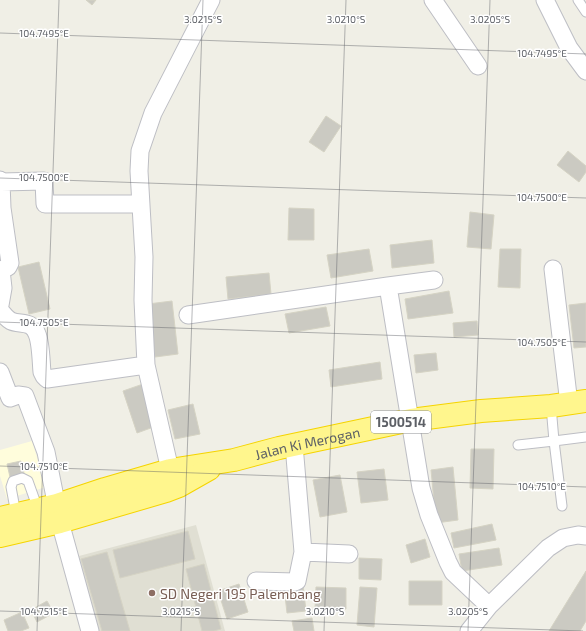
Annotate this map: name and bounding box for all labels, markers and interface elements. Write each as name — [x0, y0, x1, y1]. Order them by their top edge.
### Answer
text: 3.0215°S — [184, 13, 222, 25]
text: 3.0210°S — [327, 13, 366, 25]
text: 3.0205°S — [470, 13, 510, 25]
text: 104.7495°E — [19, 27, 69, 39]
text: 104.7495°E — [517, 47, 567, 59]
text: 104.7500°E — [19, 171, 69, 183]
text: 104.7500°E — [517, 191, 567, 203]
text: 104.7505°E — [19, 316, 69, 328]
text: 104.7505°E — [517, 336, 567, 348]
road number: 1500514 — [371, 411, 431, 433]
street label: Jalan Ki Merogan — [253, 423, 361, 463]
text: 104.7510°E — [20, 460, 68, 472]
text: 104.7510°E — [518, 480, 566, 492]
place label: SD Negeri 195 Palembang — [160, 585, 321, 602]
marker: SD Negeri 195 Palembang — [147, 588, 157, 598]
text: 104.7515°E — [20, 605, 68, 617]
text: 3.0215°S — [162, 605, 200, 617]
text: 3.0210°S — [306, 605, 345, 617]
text: 3.0205°S — [448, 605, 488, 617]

